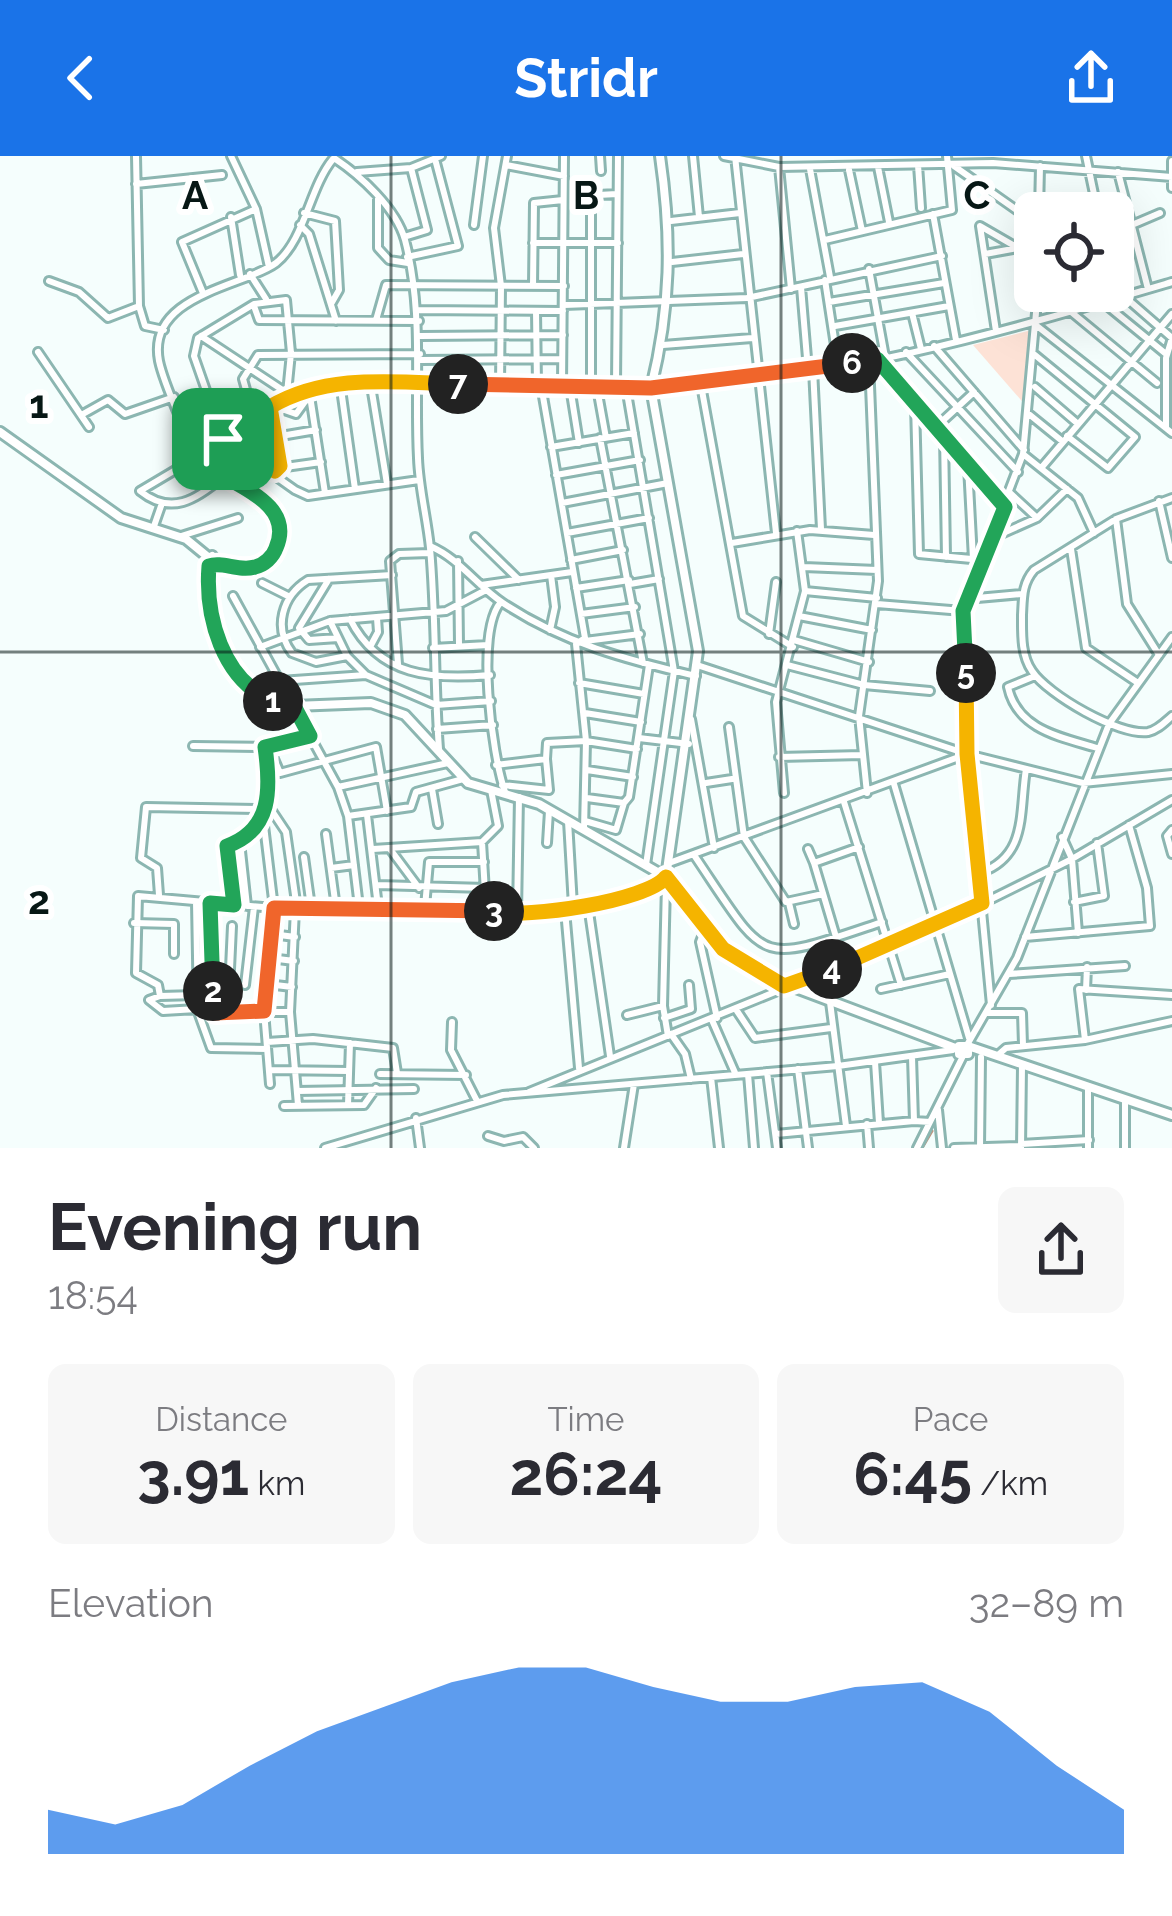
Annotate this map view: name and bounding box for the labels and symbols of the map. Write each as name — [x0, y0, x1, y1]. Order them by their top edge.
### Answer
text: A — [182, 172, 209, 218]
text: B — [573, 172, 599, 218]
text: C — [964, 172, 991, 218]
pin: 6 — [822, 333, 882, 393]
pin: 7 — [428, 354, 488, 414]
text: 1 — [29, 381, 49, 427]
pin — [172, 388, 274, 490]
pin: 5 — [936, 643, 996, 703]
pin: 1 — [243, 671, 303, 731]
text: 2 — [28, 877, 50, 923]
pin: 3 — [464, 881, 524, 941]
pin: 4 — [802, 939, 862, 999]
pin: 2 — [183, 961, 243, 1021]

